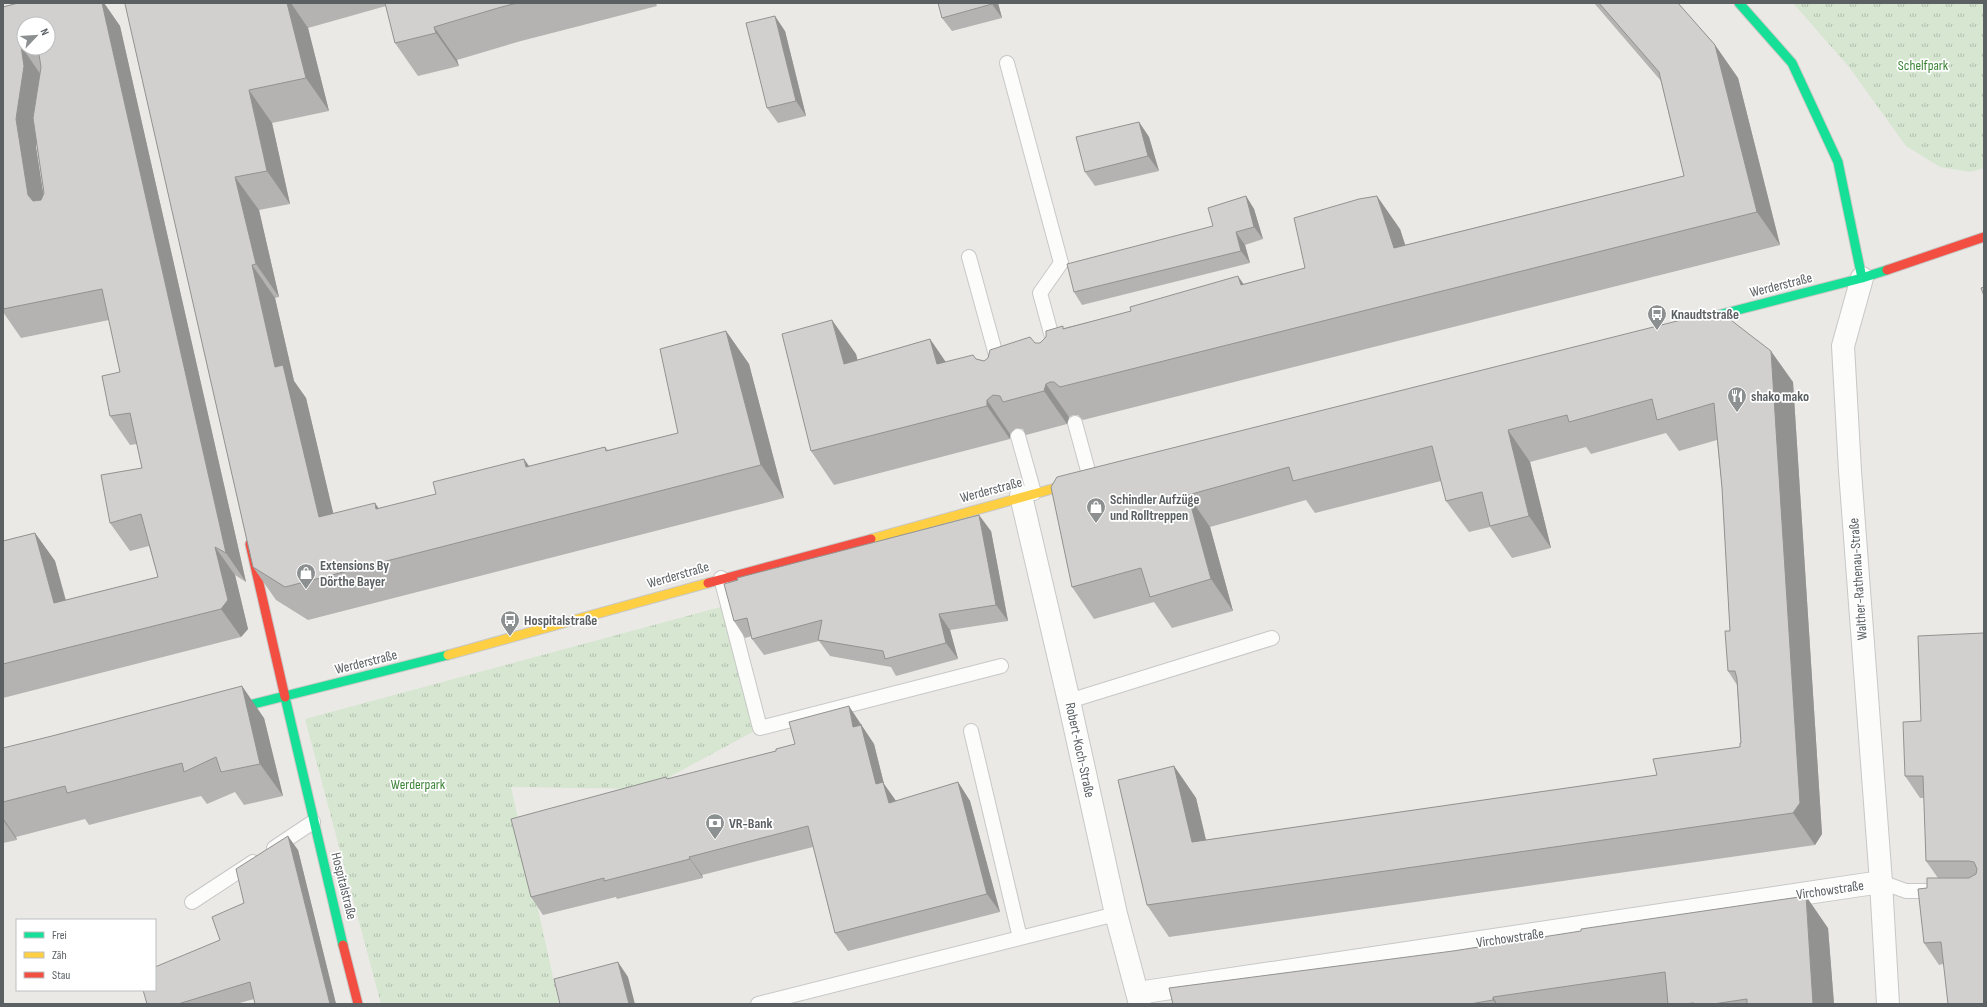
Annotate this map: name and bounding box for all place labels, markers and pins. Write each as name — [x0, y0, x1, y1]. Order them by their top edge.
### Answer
bus stop icon: Knaudtstraße — [1646, 303, 1668, 331]
place label: Knaudtstraße — [1671, 306, 1739, 323]
restaurant icon: shako mako — [1726, 385, 1748, 413]
place label: shako mako — [1751, 388, 1809, 405]
place label: Schindler Aufzüge und Rolltreppen — [1110, 491, 1199, 524]
shop icon: Schindler Aufzüge und Rolltreppen — [1085, 496, 1107, 524]
place label: Extensions By Dörthe Bayer — [320, 557, 389, 590]
shop icon: Extensions By Dörthe Bayer — [295, 562, 317, 590]
bus stop icon: Hospitalstraße — [499, 609, 521, 637]
place label: Hospitalstraße — [524, 612, 597, 629]
bank icon: VR-Bank — [704, 812, 726, 840]
place label: VR-Bank — [729, 815, 772, 832]

